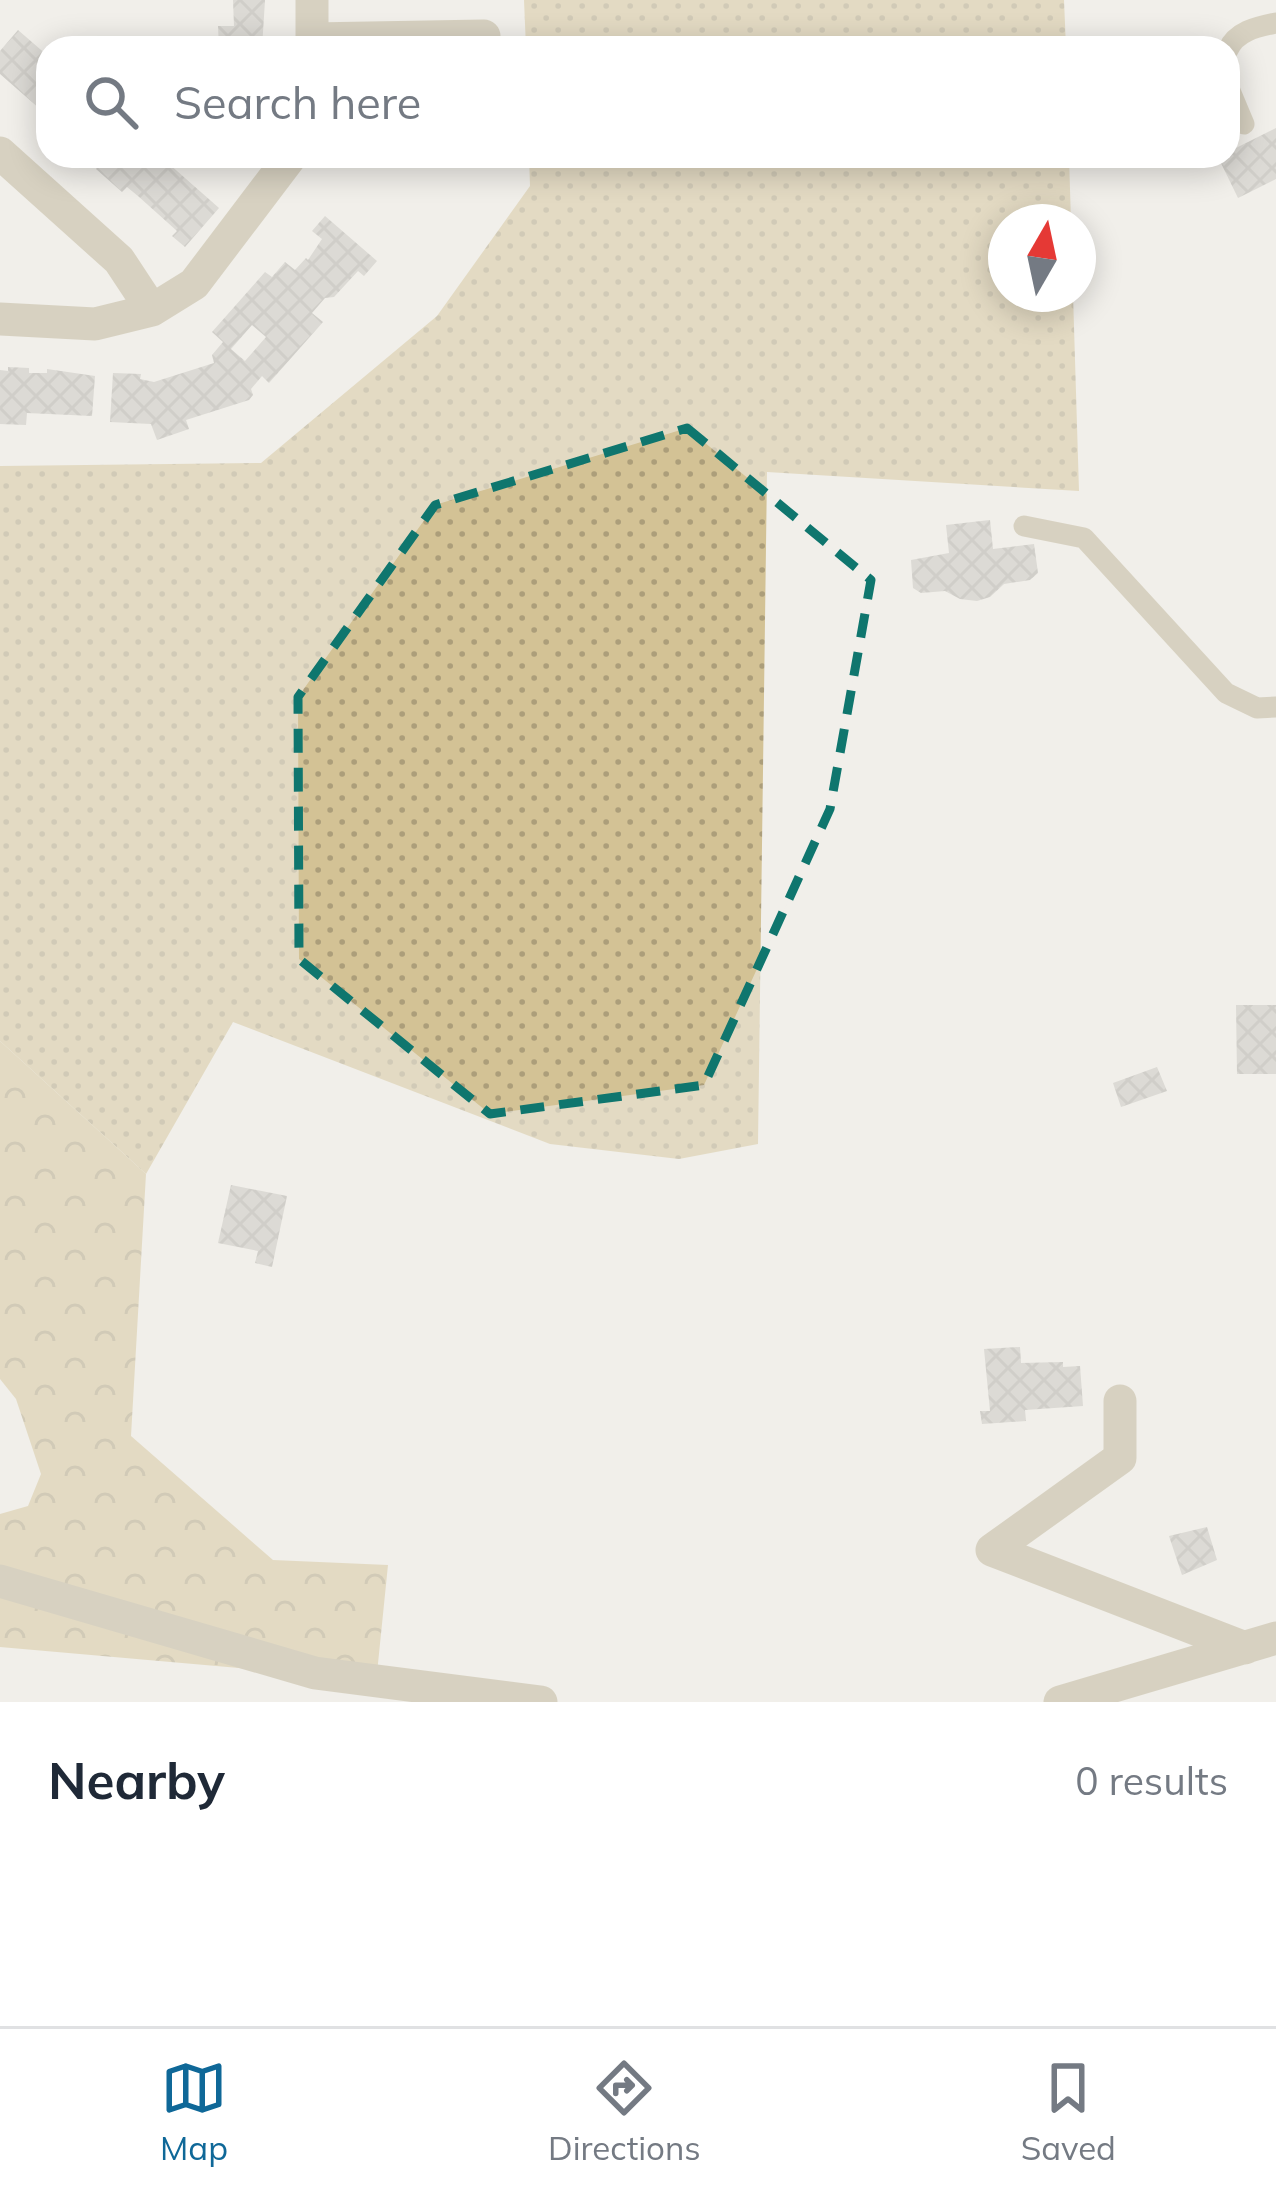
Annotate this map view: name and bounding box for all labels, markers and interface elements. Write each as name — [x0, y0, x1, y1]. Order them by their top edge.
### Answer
search box — [36, 36, 1240, 168]
icon: search — [78, 69, 144, 135]
text: Search here — [174, 74, 421, 130]
north arrow — [988, 204, 1096, 312]
text: Nearby — [48, 1748, 225, 1812]
text: 0 results — [1075, 1756, 1228, 1805]
tab: Map — [160, 2055, 228, 2168]
tab: Directions — [548, 2055, 701, 2168]
tab: Saved — [1021, 2055, 1116, 2168]

